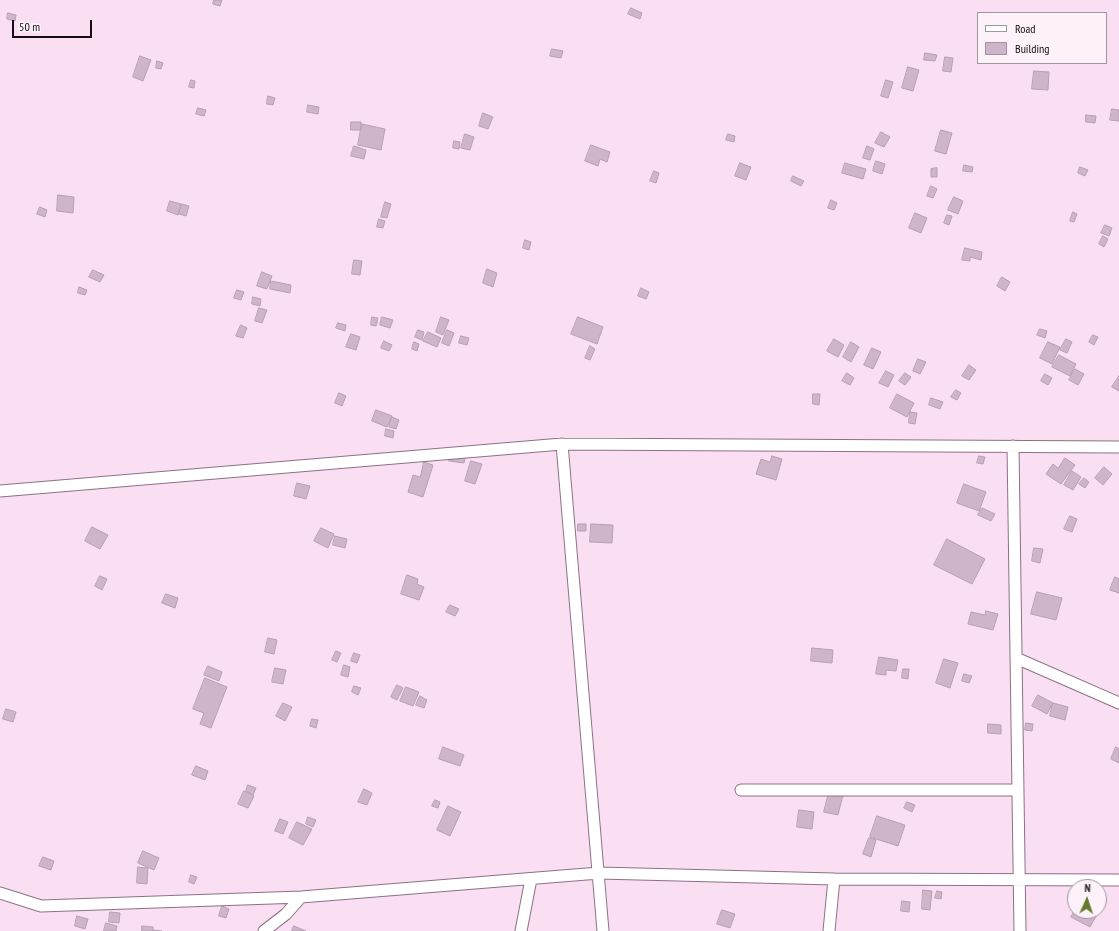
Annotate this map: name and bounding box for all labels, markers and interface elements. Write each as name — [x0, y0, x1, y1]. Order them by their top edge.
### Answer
scale bar — [14, 12, 94, 38]
legend — [977, 12, 1107, 64]
text: 50 m — [19, 19, 40, 34]
text: Road — [1015, 21, 1035, 36]
text: Building — [1015, 41, 1050, 56]
north arrow — [1067, 879, 1107, 919]
text: N — [1084, 881, 1091, 895]

